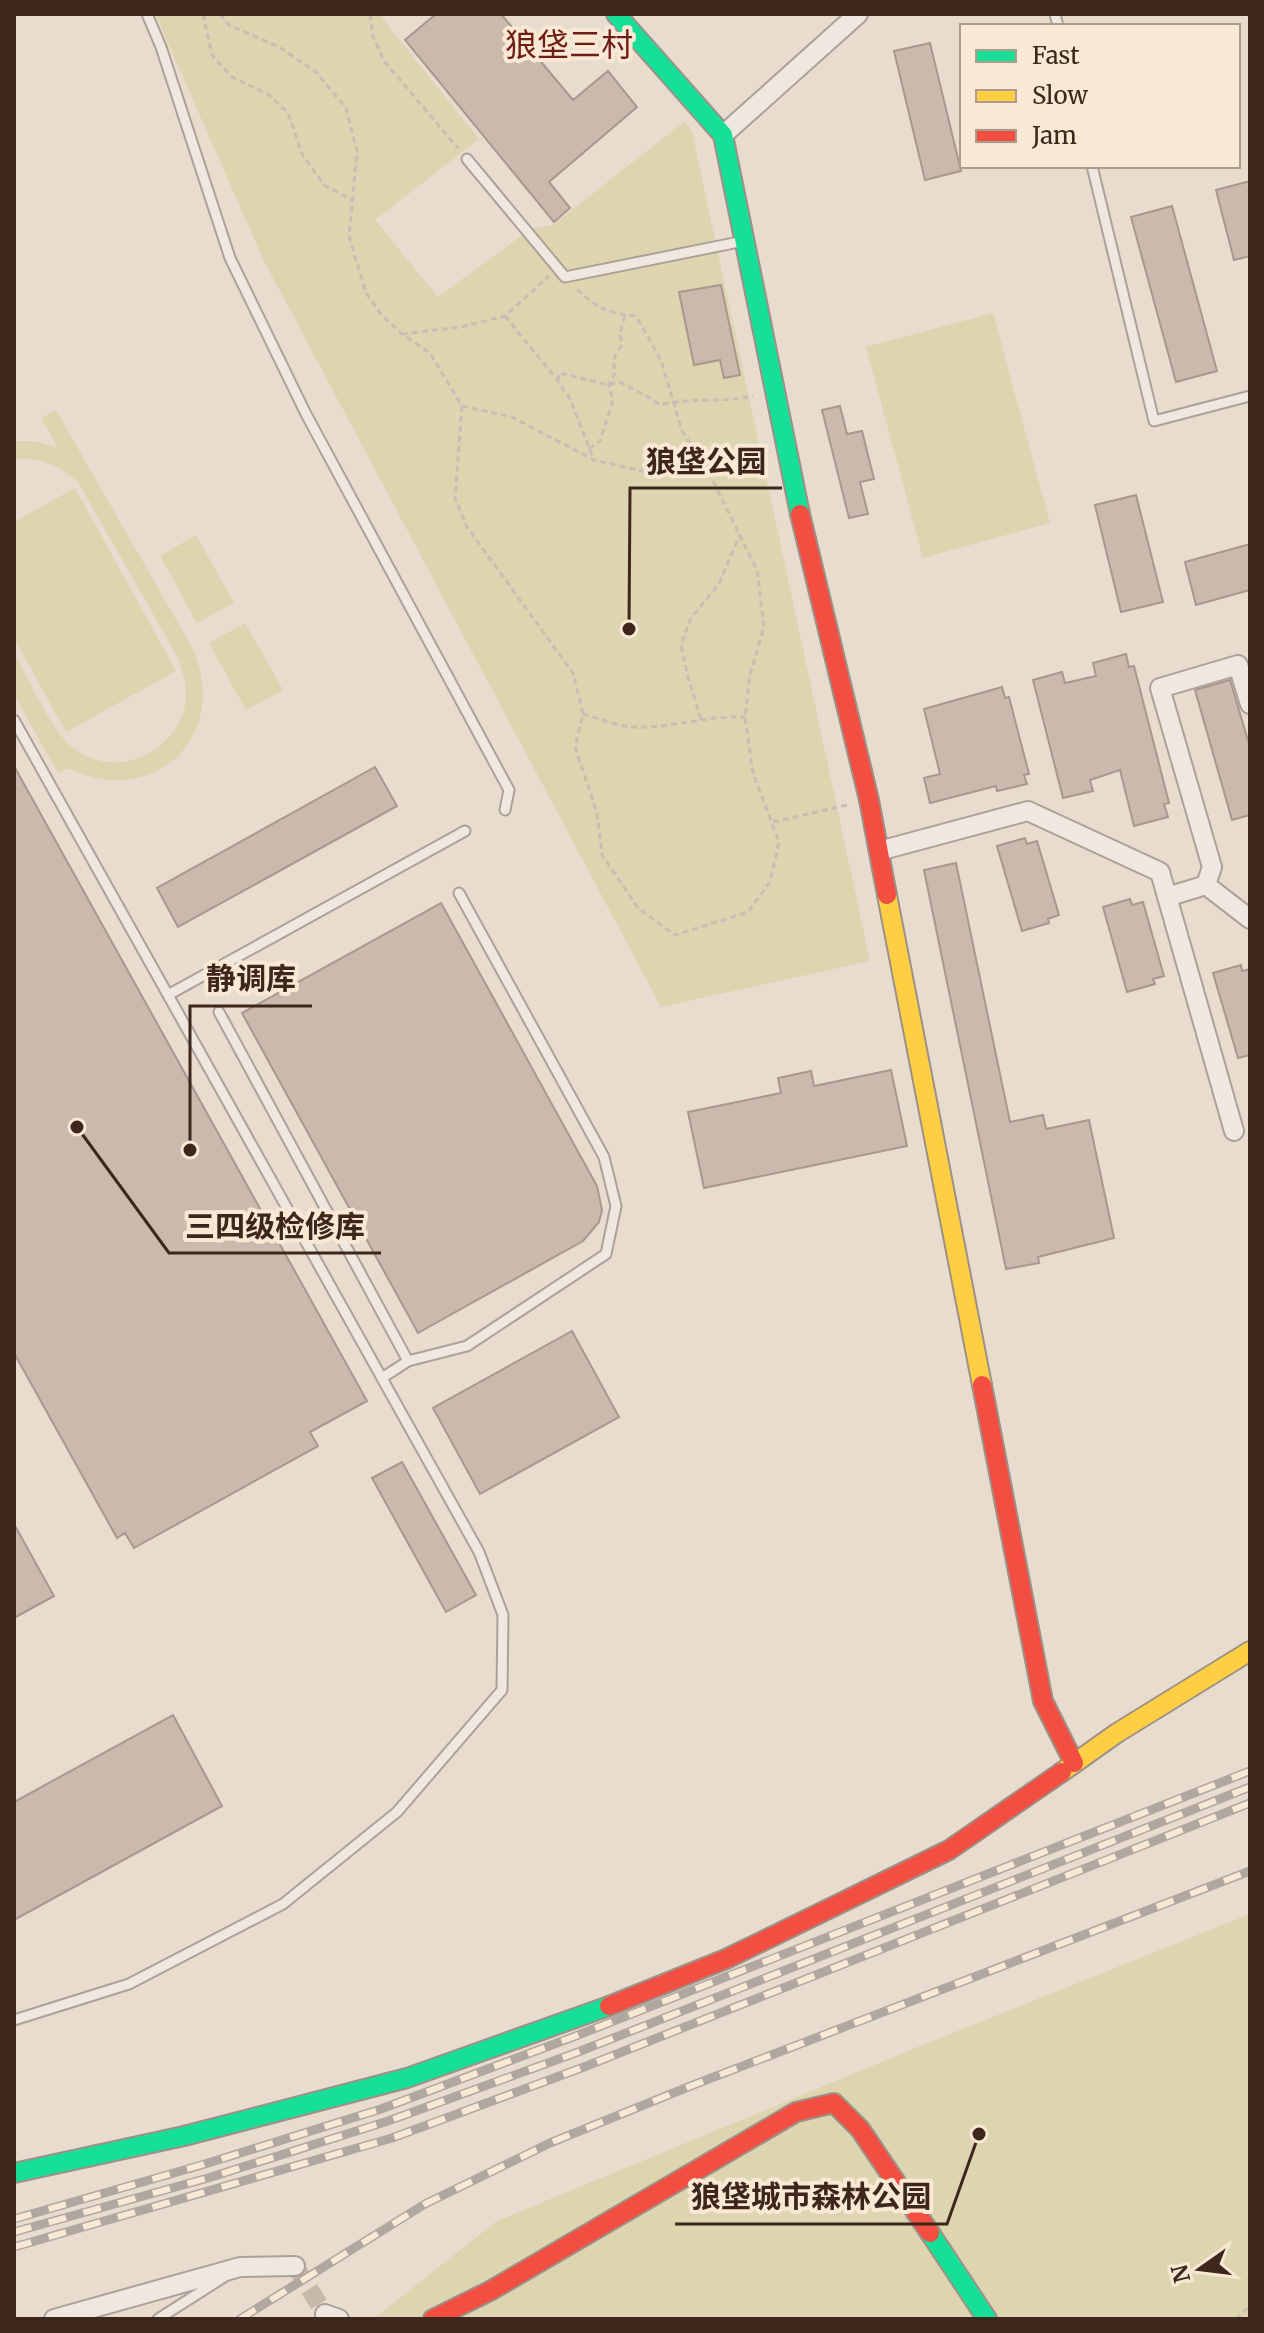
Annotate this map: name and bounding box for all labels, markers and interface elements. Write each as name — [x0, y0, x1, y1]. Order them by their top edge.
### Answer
legend — [960, 24, 1240, 168]
district label: 狼垡三村 — [505, 25, 633, 65]
text: Fast — [1032, 40, 1080, 71]
text: Slow — [1032, 80, 1088, 111]
text: Jam — [1031, 120, 1077, 151]
callout: 狼垡公园 — [630, 434, 782, 488]
text: 狼垡公园 — [646, 442, 766, 480]
callout: 静调库 — [190, 952, 312, 1006]
text: 静调库 — [206, 959, 296, 997]
callout: 三四级检修库 — [169, 1199, 381, 1253]
text: 三四级检修库 — [185, 1207, 365, 1245]
callout: 狼垡城市森林公园 — [675, 2170, 947, 2224]
text: 狼垡城市森林公园 — [691, 2177, 931, 2215]
north arrow — [1160, 2229, 1240, 2309]
text: N — [1165, 2261, 1196, 2286]

